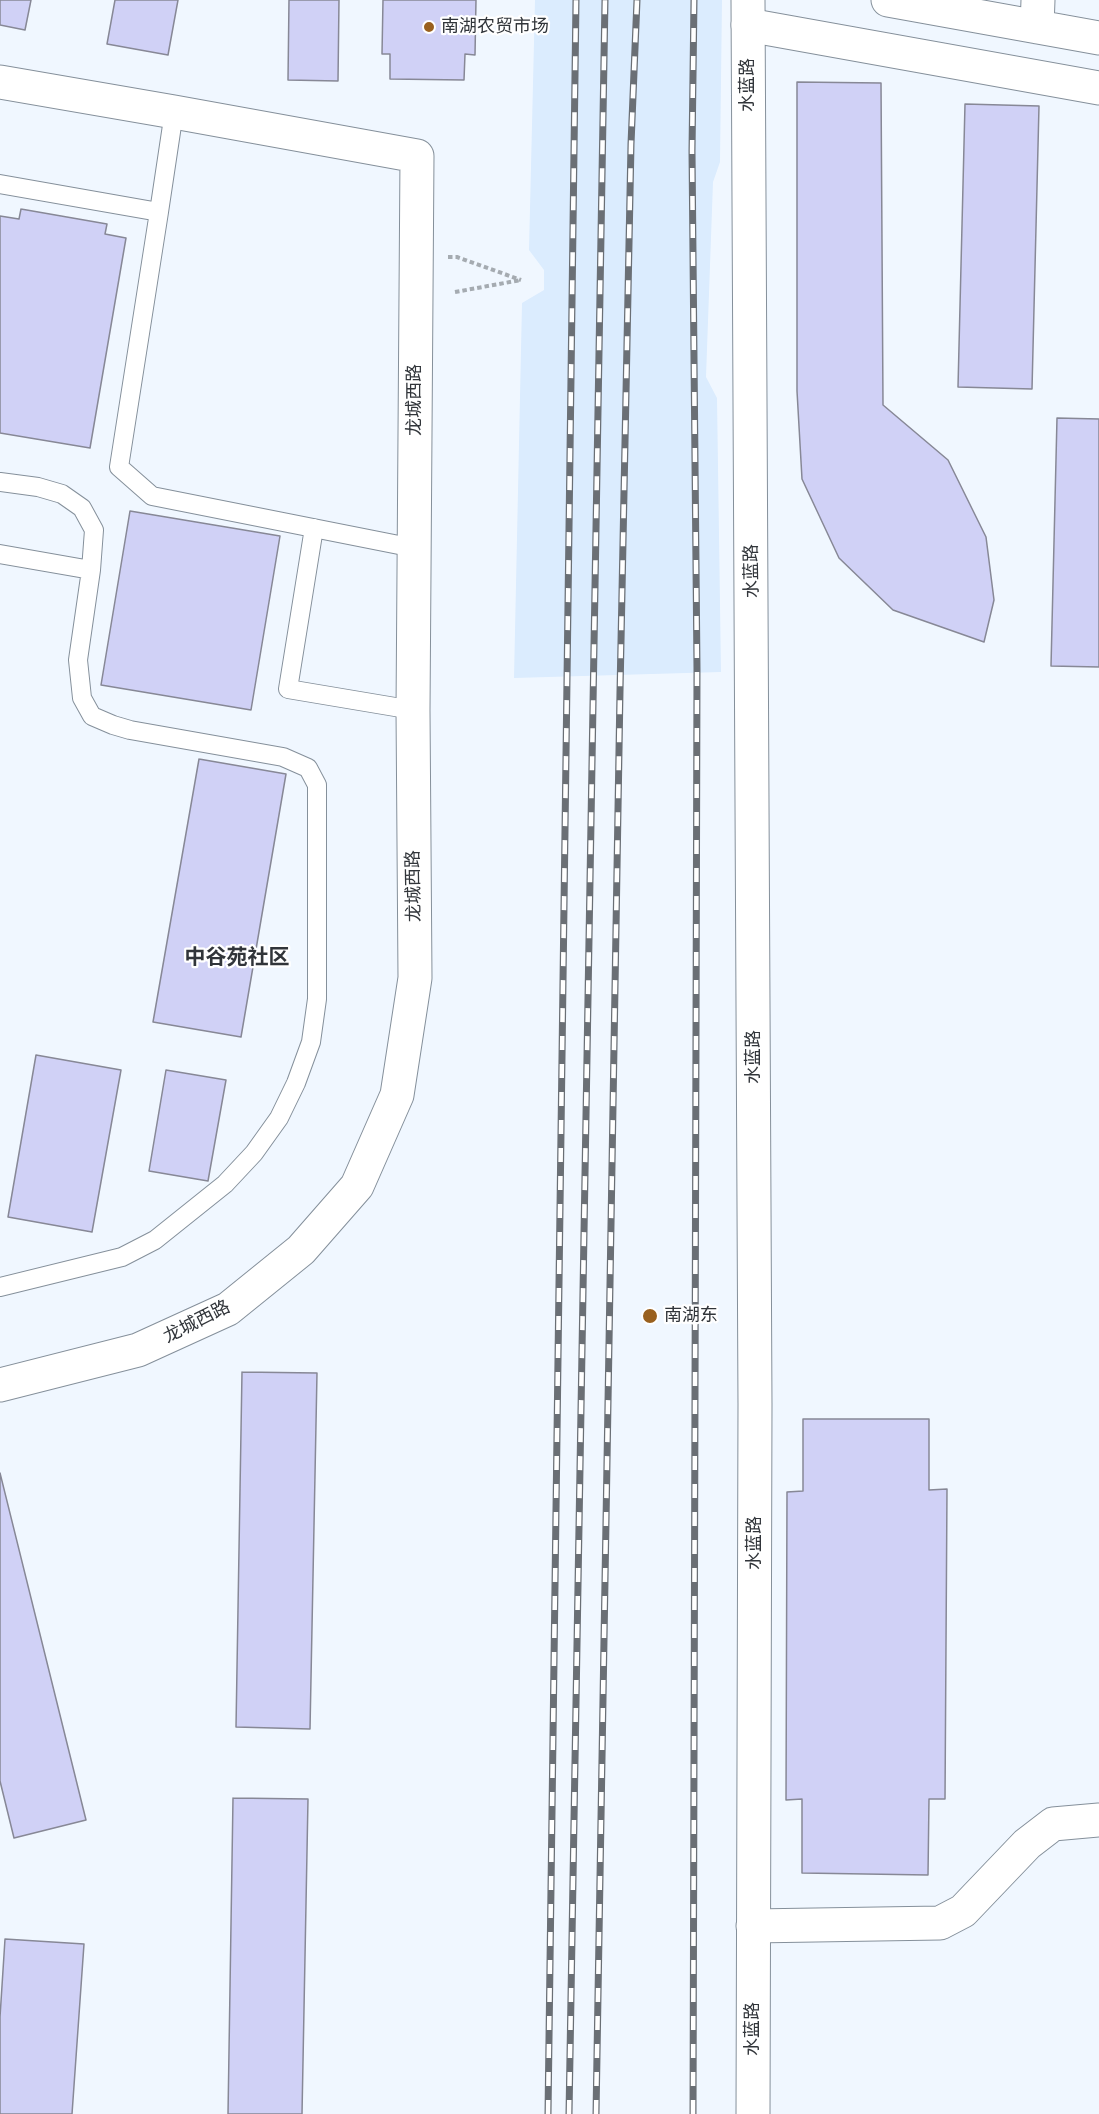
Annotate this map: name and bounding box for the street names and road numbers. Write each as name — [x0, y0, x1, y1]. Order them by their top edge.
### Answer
street label: 水蓝路 — [737, 58, 759, 112]
street label: 龙城西路 — [404, 364, 426, 436]
street label: 水蓝路 — [741, 544, 763, 598]
street label: 龙城西路 — [403, 850, 425, 922]
street label: 水蓝路 — [743, 1030, 765, 1084]
street label: 龙城西路 — [160, 1296, 234, 1348]
street label: 水蓝路 — [744, 1516, 766, 1570]
street label: 水蓝路 — [742, 2002, 764, 2056]

